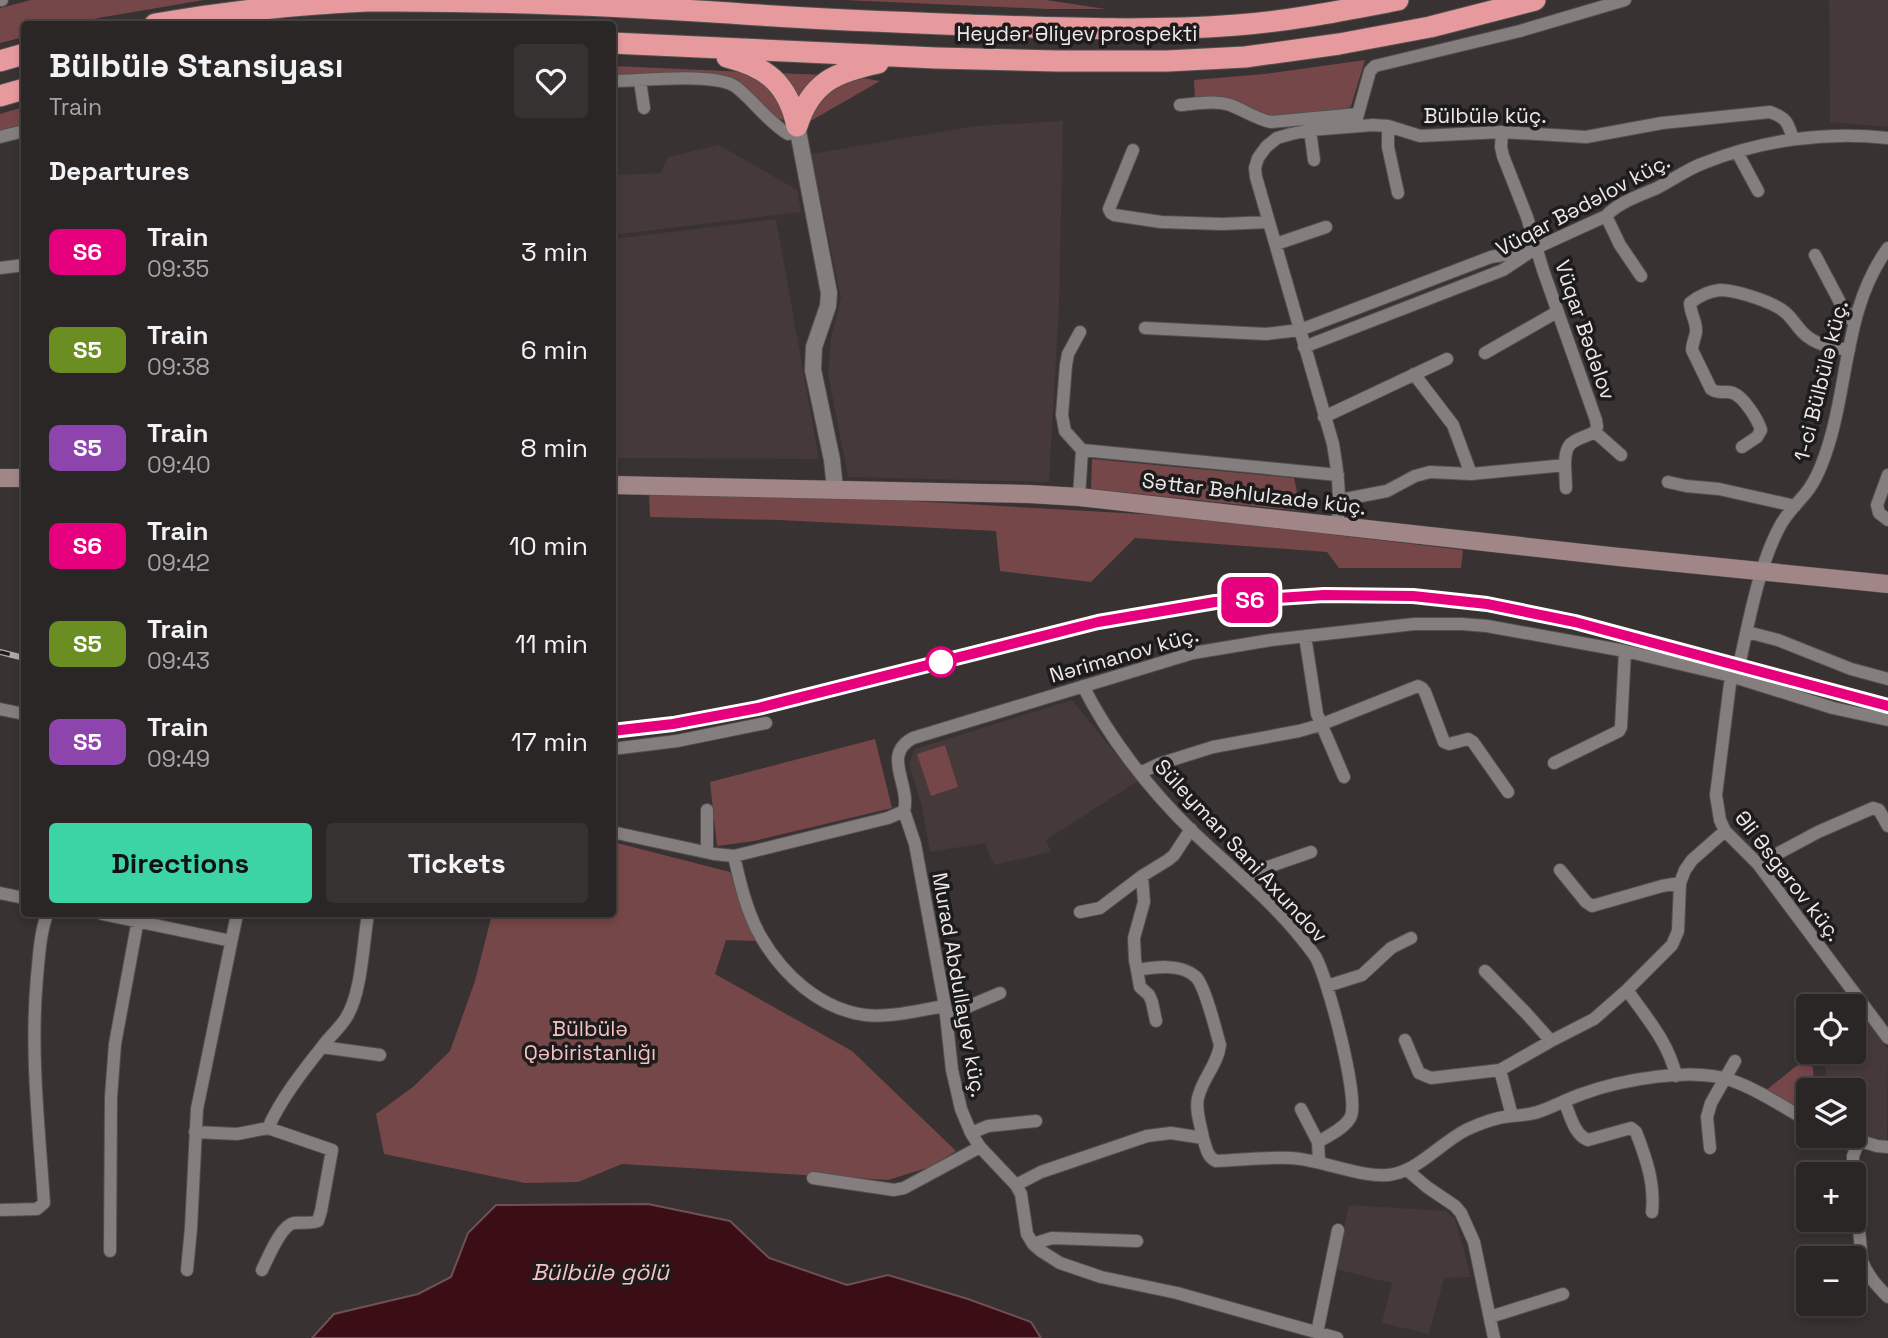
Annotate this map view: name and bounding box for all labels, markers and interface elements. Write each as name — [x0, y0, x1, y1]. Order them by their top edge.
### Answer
street label: Heydər Əliyev prospekti — [957, 20, 1198, 47]
button: heart — [514, 44, 588, 118]
text: Bülbülə Stansiyası — [49, 45, 343, 87]
text: Train — [49, 92, 102, 122]
street label: Bülbülə küç. — [1423, 102, 1547, 129]
street label: Vüqar Bədəlov küç. — [1491, 147, 1674, 262]
text: Departures — [49, 154, 190, 188]
text: Train — [147, 220, 208, 254]
text: 3 min — [521, 235, 588, 269]
text: S6 — [73, 236, 102, 267]
text: 09:35 — [147, 254, 209, 284]
street label: Vüqar Bədəlov — [1549, 256, 1622, 403]
street label: 1-ci Bülbülə küç. — [1788, 298, 1854, 464]
text: Train — [147, 318, 208, 352]
text: 6 min — [521, 333, 588, 367]
text: S5 — [73, 334, 102, 365]
text: 09:38 — [147, 352, 210, 382]
text: Train — [147, 416, 208, 450]
text: 8 min — [520, 431, 588, 465]
text: S5 — [73, 432, 102, 463]
text: 09:40 — [147, 450, 211, 480]
street label: Səttar Bəhlulzadə küç. — [1141, 466, 1368, 521]
text: Train — [147, 514, 208, 548]
text: 10 min — [509, 529, 588, 563]
text: S6 — [73, 530, 102, 561]
text: 09:42 — [147, 548, 210, 578]
line badge: S6 — [1218, 577, 1282, 623]
text: S6 — [1235, 584, 1265, 615]
text: Train — [147, 612, 208, 646]
street label: Nərimanov küç. — [1046, 620, 1201, 689]
text: 11 min — [515, 627, 588, 661]
text: S5 — [73, 628, 102, 659]
text: 09:43 — [147, 646, 210, 676]
unlabelled marker — [926, 647, 956, 677]
text: Train — [147, 710, 208, 744]
text: 17 min — [511, 725, 588, 759]
text: S5 — [73, 726, 102, 757]
text: 09:49 — [147, 744, 210, 774]
street label: Süleyman Sani Axundov — [1149, 753, 1334, 948]
street label: Əli Əsgərov küç. — [1729, 805, 1848, 946]
button: Directions — [49, 823, 312, 903]
button: Tickets — [326, 823, 588, 903]
street label: Murad Abdullayev küç. — [926, 870, 993, 1099]
map controls — [1796, 994, 1866, 1316]
button: locate — [1796, 994, 1866, 1064]
park label: Bülbülə Qəbiristanlığı — [524, 1015, 656, 1066]
button: layers — [1796, 1078, 1866, 1148]
button: + — [1796, 1162, 1866, 1232]
button: − — [1796, 1246, 1866, 1316]
water label: Bülbülə gölü — [531, 1257, 670, 1287]

